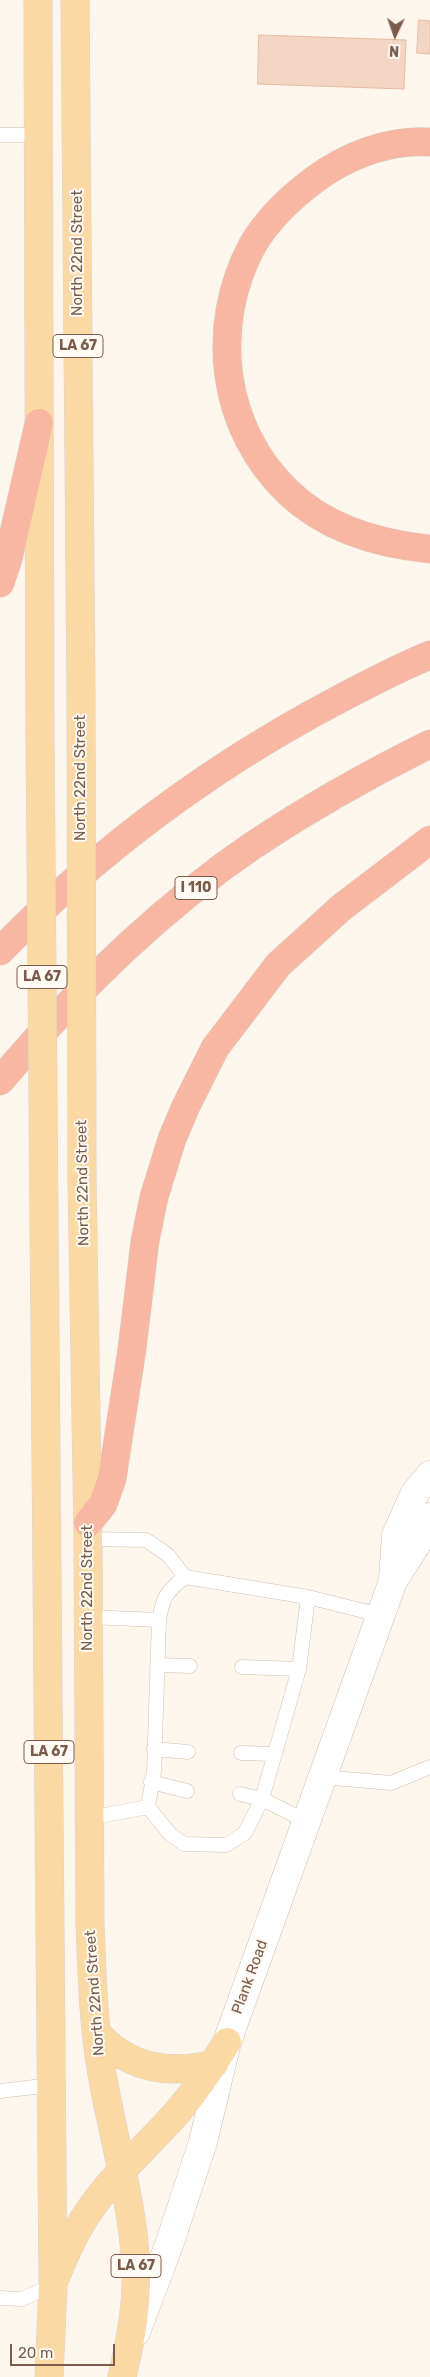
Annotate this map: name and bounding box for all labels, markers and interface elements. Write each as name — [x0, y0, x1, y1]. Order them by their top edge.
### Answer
north arrow — [370, 10, 420, 60]
text: N — [389, 42, 400, 59]
street label: North 22nd Street — [69, 190, 87, 316]
road number: LA 67 — [53, 334, 103, 358]
street label: North 22nd Street — [72, 715, 90, 841]
road number: I 110 — [175, 876, 217, 900]
road number: LA 67 — [17, 966, 67, 989]
street label: North 22nd Street — [73, 1120, 93, 1246]
street label: North 22nd Street — [79, 1525, 97, 1651]
road number: LA 67 — [24, 1740, 74, 1764]
street label: North 22nd Street — [82, 1929, 108, 2057]
street label: Plank Road — [228, 1937, 272, 2017]
road number: LA 67 — [111, 2254, 161, 2278]
scale bar — [12, 2334, 118, 2366]
text: 20 m — [18, 2344, 53, 2362]

